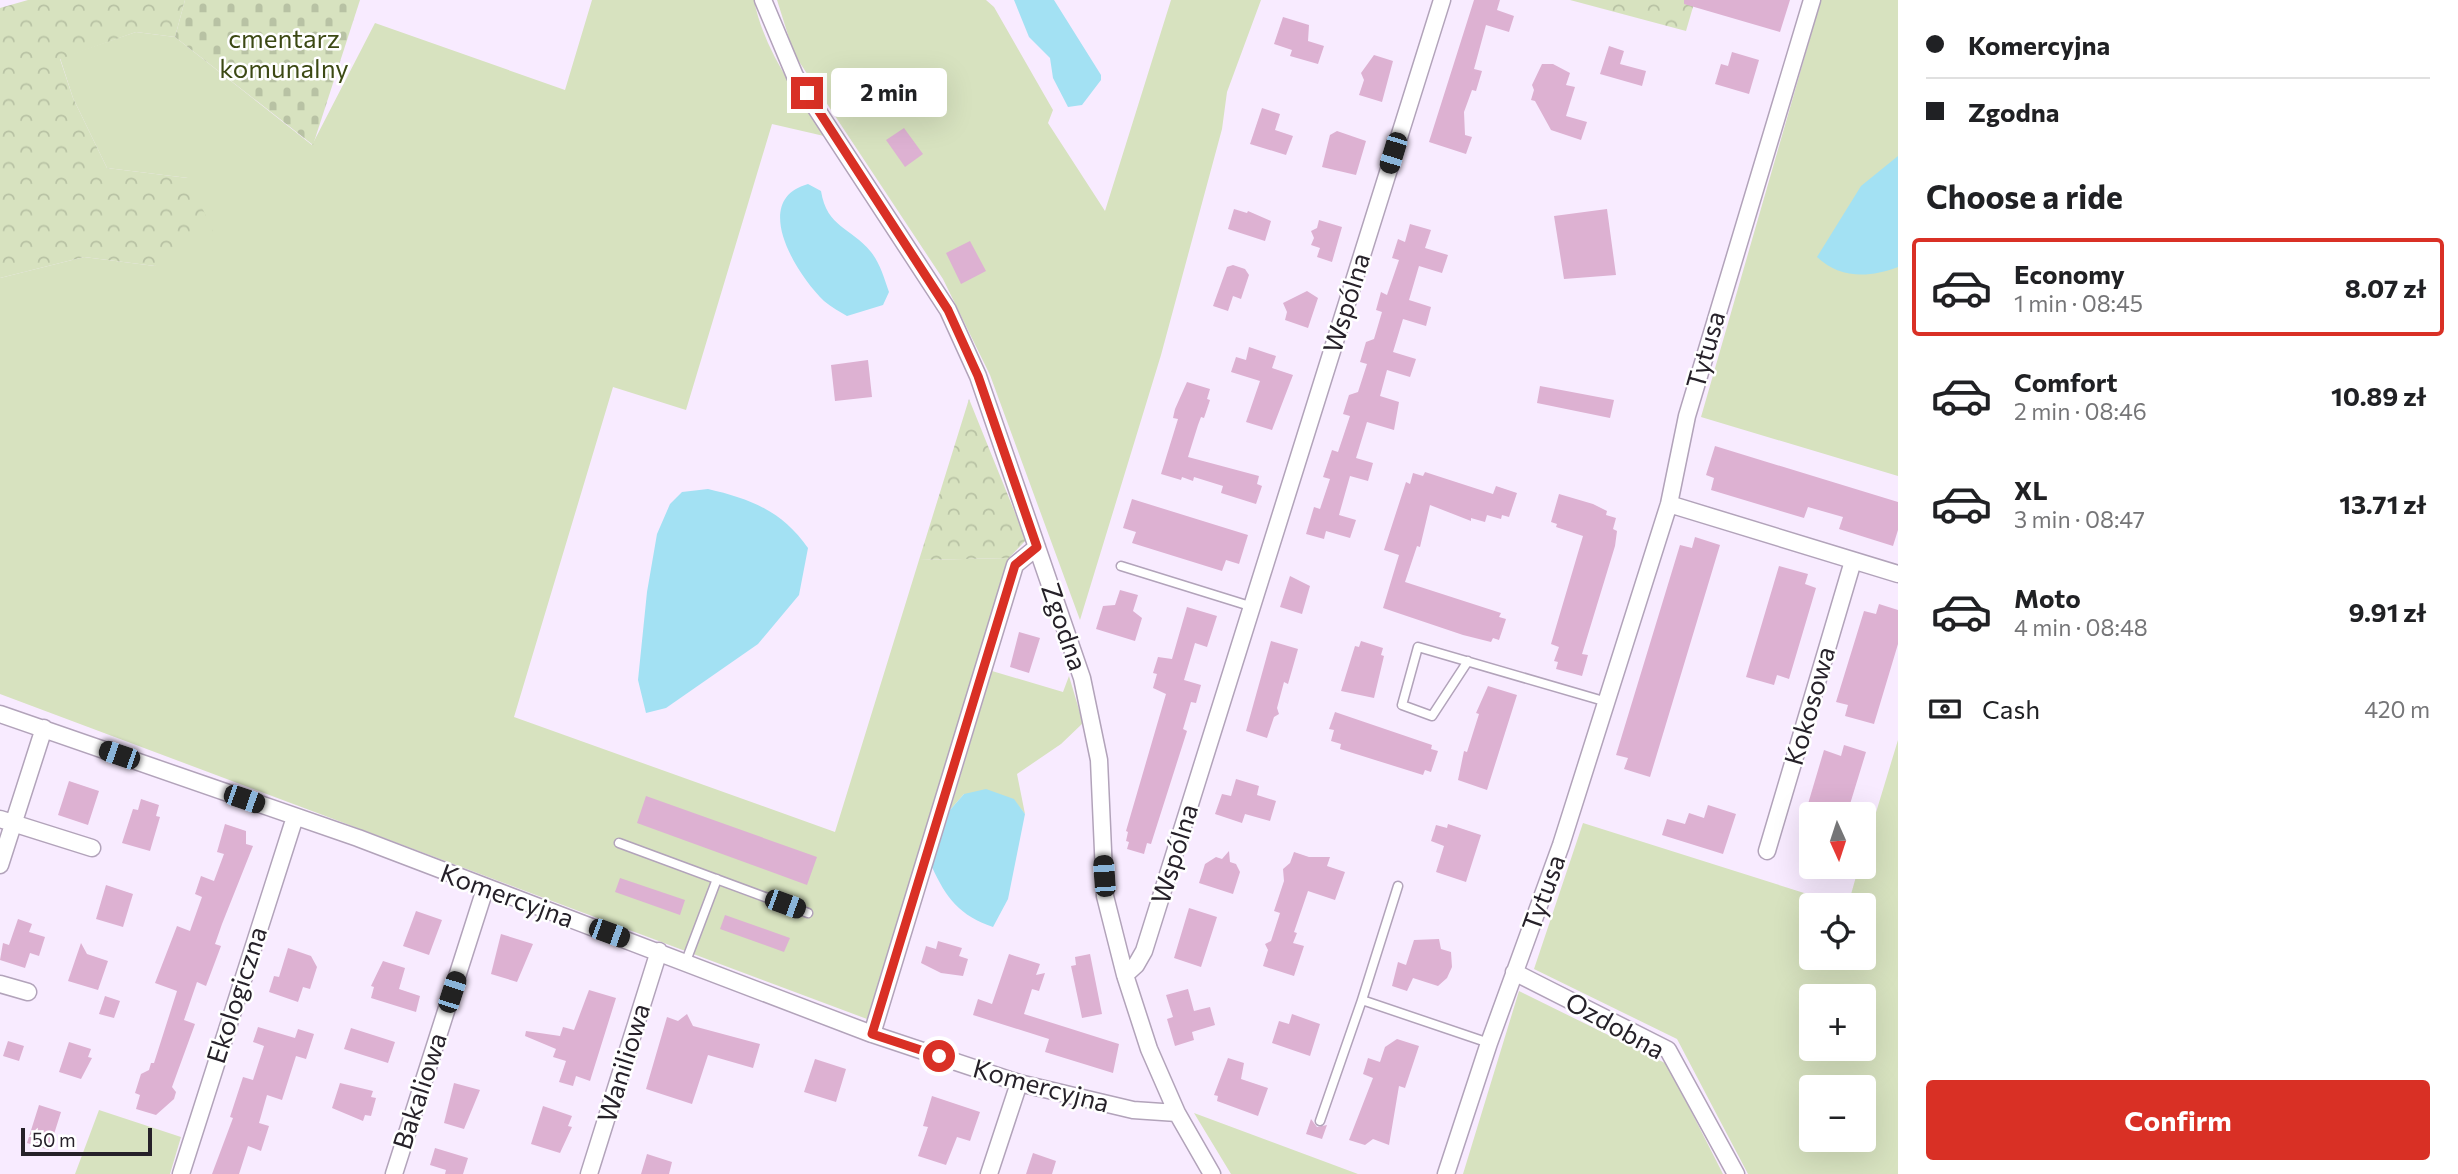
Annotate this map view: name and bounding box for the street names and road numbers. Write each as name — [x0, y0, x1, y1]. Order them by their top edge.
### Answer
street label: Wspólna — [1316, 249, 1375, 356]
street label: Tytusa — [1679, 307, 1730, 392]
street label: Zgodna — [1036, 579, 1095, 674]
street label: Kokosowa — [1777, 643, 1840, 768]
street label: Wspólna — [1144, 800, 1203, 907]
street label: Tytusa — [1515, 850, 1571, 935]
street label: Komercyjna — [437, 856, 579, 933]
street label: Ekologiczna — [199, 922, 272, 1067]
street label: Ozdobna — [1561, 985, 1671, 1065]
street label: Waniliowa — [590, 999, 655, 1126]
street label: Bakaliowa — [385, 1028, 452, 1153]
street label: Komercyjna — [970, 1051, 1113, 1118]

